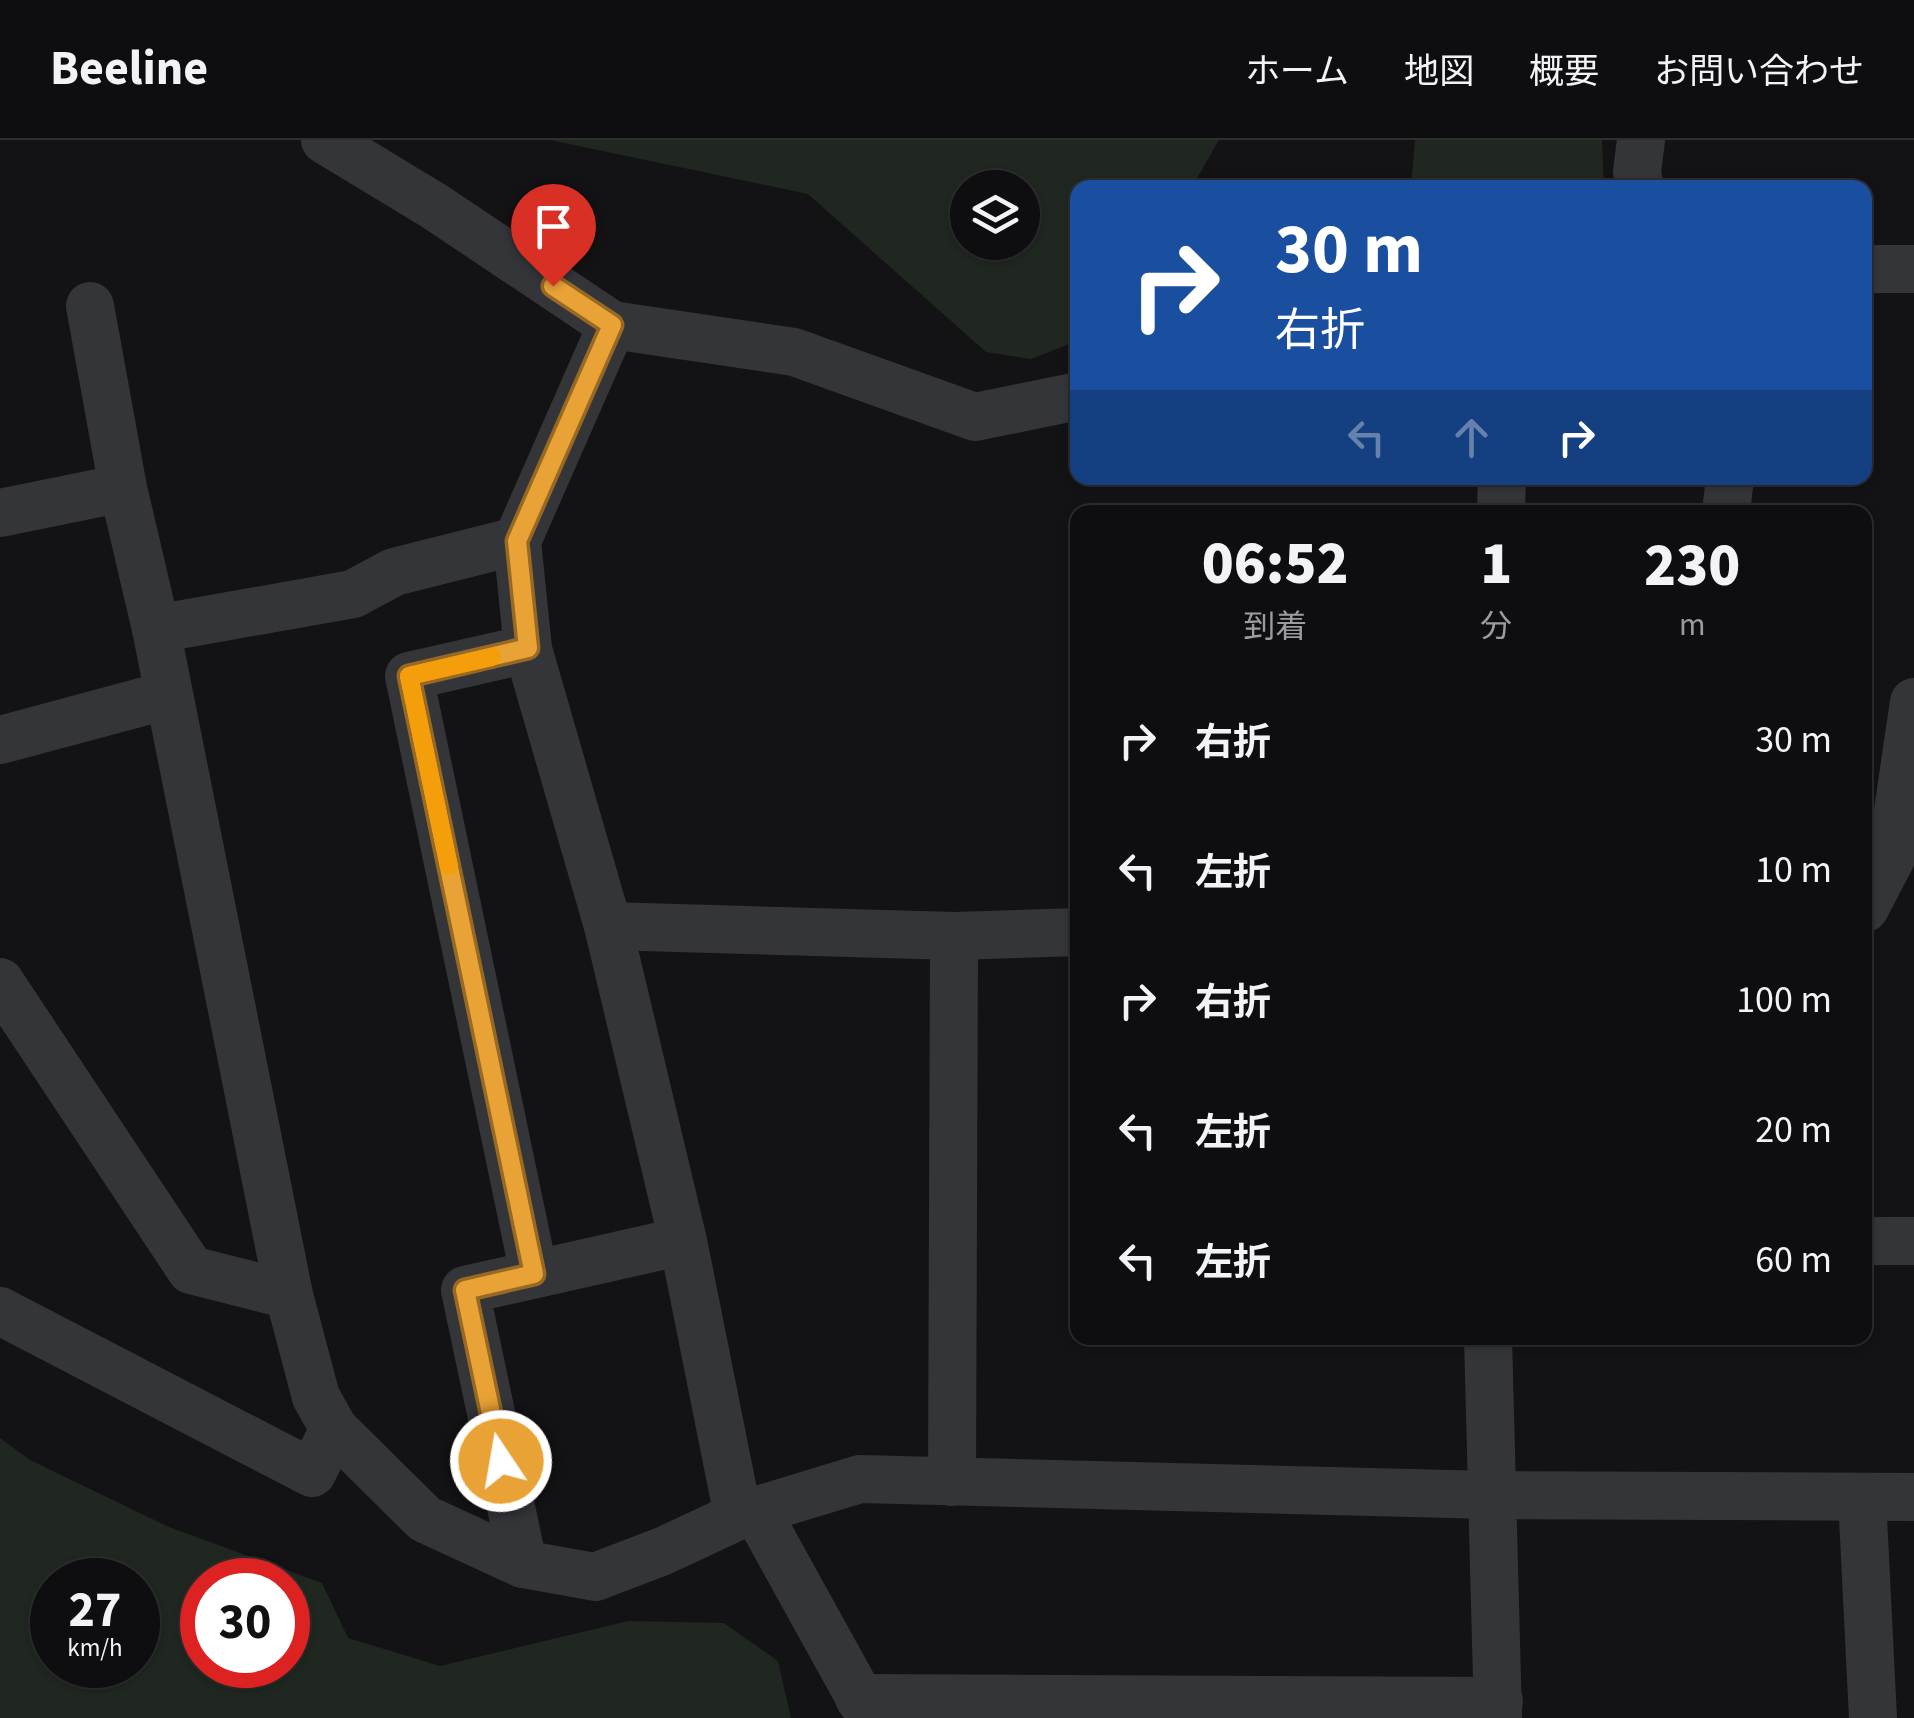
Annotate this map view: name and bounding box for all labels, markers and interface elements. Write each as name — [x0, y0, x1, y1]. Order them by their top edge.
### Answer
text: Beeline — [50, 35, 208, 103]
text: ホーム — [1245, 47, 1349, 97]
text: 地図 — [1404, 47, 1474, 97]
text: 概要 — [1529, 47, 1599, 97]
text: お問い合わせ — [1654, 47, 1864, 97]
map controls — [950, 170, 1040, 260]
button: layers — [950, 170, 1040, 260]
pin — [511, 184, 596, 287]
icon: arrive — [526, 199, 581, 254]
text: 30 m — [1275, 200, 1423, 300]
icon: right — [1110, 220, 1240, 350]
text: 右折 — [1275, 299, 1365, 363]
icon: left — [1339, 410, 1394, 465]
icon: ahead — [1444, 410, 1499, 465]
icon: right — [1549, 410, 1604, 465]
text: 06:52 — [1202, 522, 1349, 607]
text: 1 — [1480, 522, 1512, 607]
text: 230 — [1644, 524, 1740, 609]
text: m — [1679, 602, 1705, 648]
text: 到着 — [1243, 604, 1307, 650]
text: 分 — [1480, 604, 1512, 650]
icon: right — [1110, 713, 1165, 768]
text: 30 m — [1755, 713, 1832, 767]
text: 右折 — [1195, 716, 1271, 770]
icon: left — [1110, 843, 1165, 898]
text: 10 m — [1755, 843, 1832, 897]
text: 左折 — [1195, 846, 1271, 900]
icon: right — [1110, 973, 1165, 1028]
text: 100 m — [1736, 973, 1832, 1027]
text: 右折 — [1195, 976, 1271, 1030]
icon: left — [1110, 1103, 1165, 1158]
text: 20 m — [1755, 1103, 1832, 1157]
text: 左折 — [1195, 1106, 1271, 1160]
icon: left — [1110, 1233, 1165, 1288]
text: 60 m — [1755, 1233, 1832, 1287]
text: 左折 — [1195, 1236, 1271, 1290]
position arrow — [449, 1409, 553, 1513]
speed limit sign: 30 — [180, 1558, 310, 1688]
text: 27 — [69, 1575, 121, 1646]
text: km/h — [67, 1630, 123, 1666]

